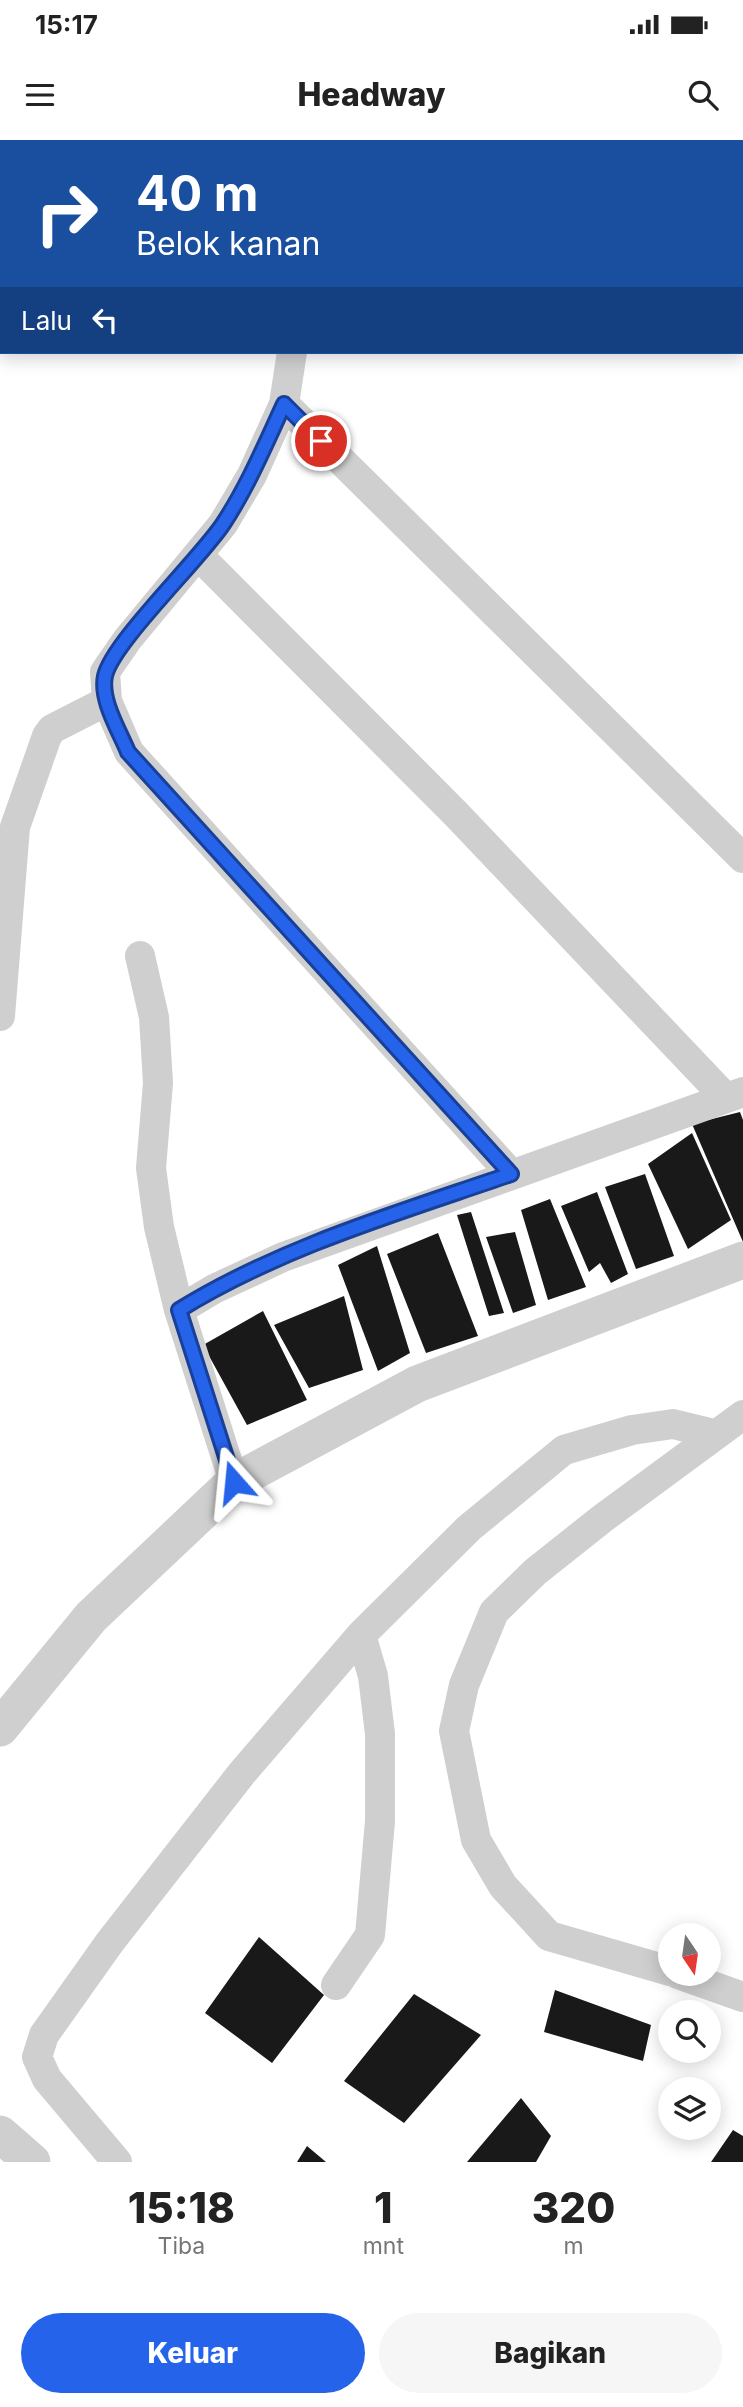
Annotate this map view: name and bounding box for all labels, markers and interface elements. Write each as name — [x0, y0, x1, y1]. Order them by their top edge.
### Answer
text: 15:17 — [35, 9, 98, 40]
text: Headway — [297, 75, 446, 114]
icon: menu — [21, 76, 59, 114]
icon: search — [684, 76, 722, 114]
text: 40 m — [136, 164, 259, 223]
icon: right — [21, 168, 112, 259]
text: Belok kanan — [136, 224, 320, 263]
icon: left — [86, 301, 124, 339]
text: Lalu — [21, 305, 72, 336]
pin — [291, 411, 351, 471]
icon: arrive — [302, 422, 340, 460]
position arrow — [197, 1445, 271, 1519]
north arrow — [658, 1923, 721, 1986]
map controls — [658, 1923, 721, 2140]
button: search — [658, 2000, 721, 2063]
button: layers — [658, 2077, 721, 2140]
text: 15:18 — [128, 2182, 235, 2233]
text: 1 — [374, 2182, 393, 2233]
text: 320 — [532, 2182, 615, 2233]
text: Tiba — [158, 2232, 205, 2260]
text: mnt — [363, 2232, 404, 2260]
text: m — [563, 2232, 584, 2260]
button: Keluar — [21, 2313, 365, 2393]
button: Bagikan — [379, 2313, 722, 2393]

